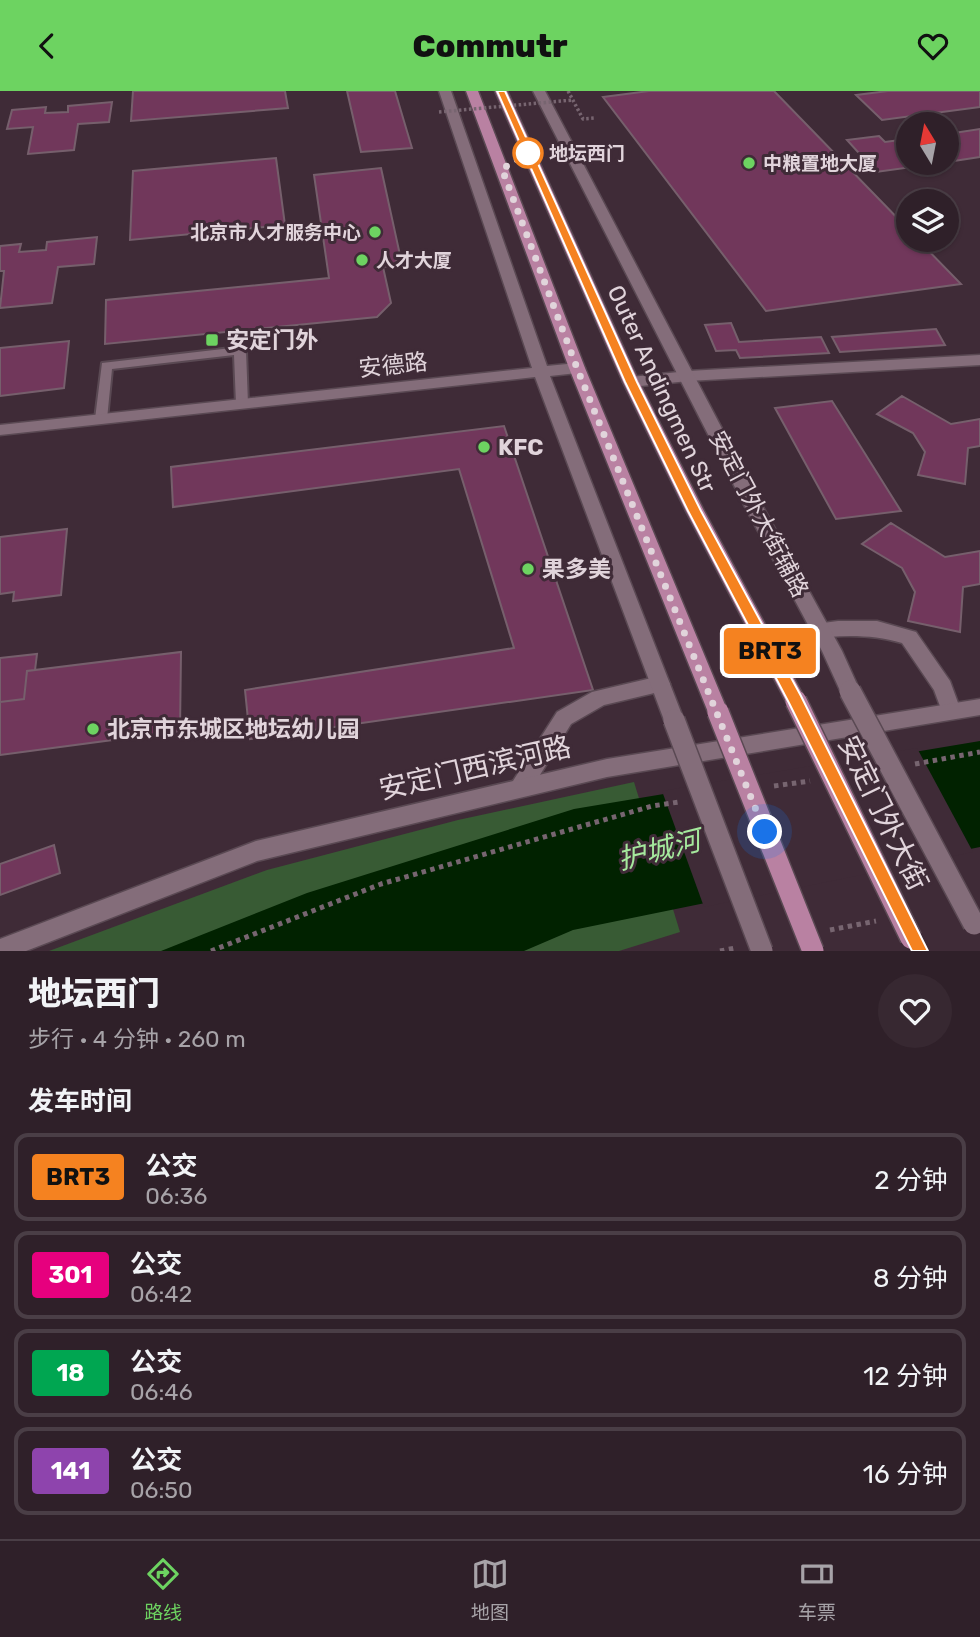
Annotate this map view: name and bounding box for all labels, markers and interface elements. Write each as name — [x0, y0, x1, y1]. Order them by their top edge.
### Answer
icon: back — [28, 27, 66, 65]
text: Commutr — [413, 27, 567, 65]
icon: heart — [914, 27, 952, 65]
north arrow — [896, 112, 959, 175]
map controls — [896, 112, 959, 252]
marker: 地坛西门 — [513, 138, 543, 168]
place label: 地坛西门 — [549, 142, 625, 165]
place label: 中粮置地大厦 — [763, 152, 877, 175]
marker: 中粮置地大厦 — [741, 155, 757, 171]
button: layers — [896, 189, 959, 252]
place label: 北京市人才服务中心 — [190, 221, 361, 244]
marker: 北京市人才服务中心 — [367, 224, 383, 240]
place label: 人才大厦 — [376, 249, 452, 272]
marker: 人才大厦 — [354, 252, 370, 268]
street label: Outer Andingmen Str — [602, 281, 722, 497]
place label: 安定门外 — [226, 326, 318, 354]
marker: 安定门外 — [204, 332, 220, 348]
street label: 安德路 — [357, 347, 429, 383]
street label: 安定门外大街辅路 — [703, 426, 815, 602]
place label: KFC — [498, 433, 544, 461]
marker: KFC — [476, 439, 492, 455]
place label: 果多美 — [542, 555, 611, 583]
marker: 果多美 — [520, 561, 536, 577]
line badge: BRT3 — [721, 628, 819, 674]
text: BRT3 — [738, 637, 802, 665]
place label: 北京市东城区地坛幼儿园 — [107, 715, 360, 743]
marker: 北京市东城区地坛幼儿园 — [85, 721, 101, 737]
street label: 安定门西滨河路 — [376, 730, 574, 806]
street label: 安定门外大街 — [831, 730, 935, 896]
your location — [747, 814, 782, 849]
water label: 护城河 — [614, 823, 709, 876]
text: 地坛西门 — [28, 974, 160, 1013]
button: heart — [878, 974, 952, 1048]
text: 步行 · 4 分钟 · 260 m — [28, 1025, 246, 1053]
text: 发车时间 — [28, 1086, 132, 1117]
text: 公交 — [145, 1151, 197, 1182]
text: BRT3 — [46, 1163, 110, 1191]
text: 2 分钟 — [874, 1165, 948, 1196]
text: 06:36 — [145, 1182, 207, 1210]
text: 公交 — [130, 1249, 182, 1280]
text: 301 — [48, 1261, 93, 1289]
text: 8 分钟 — [873, 1263, 948, 1294]
text: 06:42 — [130, 1280, 192, 1308]
text: 公交 — [130, 1347, 182, 1378]
text: 18 — [56, 1359, 85, 1387]
text: 12 分钟 — [863, 1361, 948, 1392]
text: 06:46 — [130, 1378, 193, 1406]
text: 公交 — [130, 1445, 182, 1476]
text: 141 — [51, 1457, 90, 1485]
text: 16 分钟 — [863, 1459, 948, 1490]
text: 06:50 — [130, 1476, 193, 1504]
tab: 路线 — [144, 1555, 182, 1624]
tab: 地图 — [471, 1555, 509, 1624]
tab: 车票 — [798, 1555, 836, 1624]

